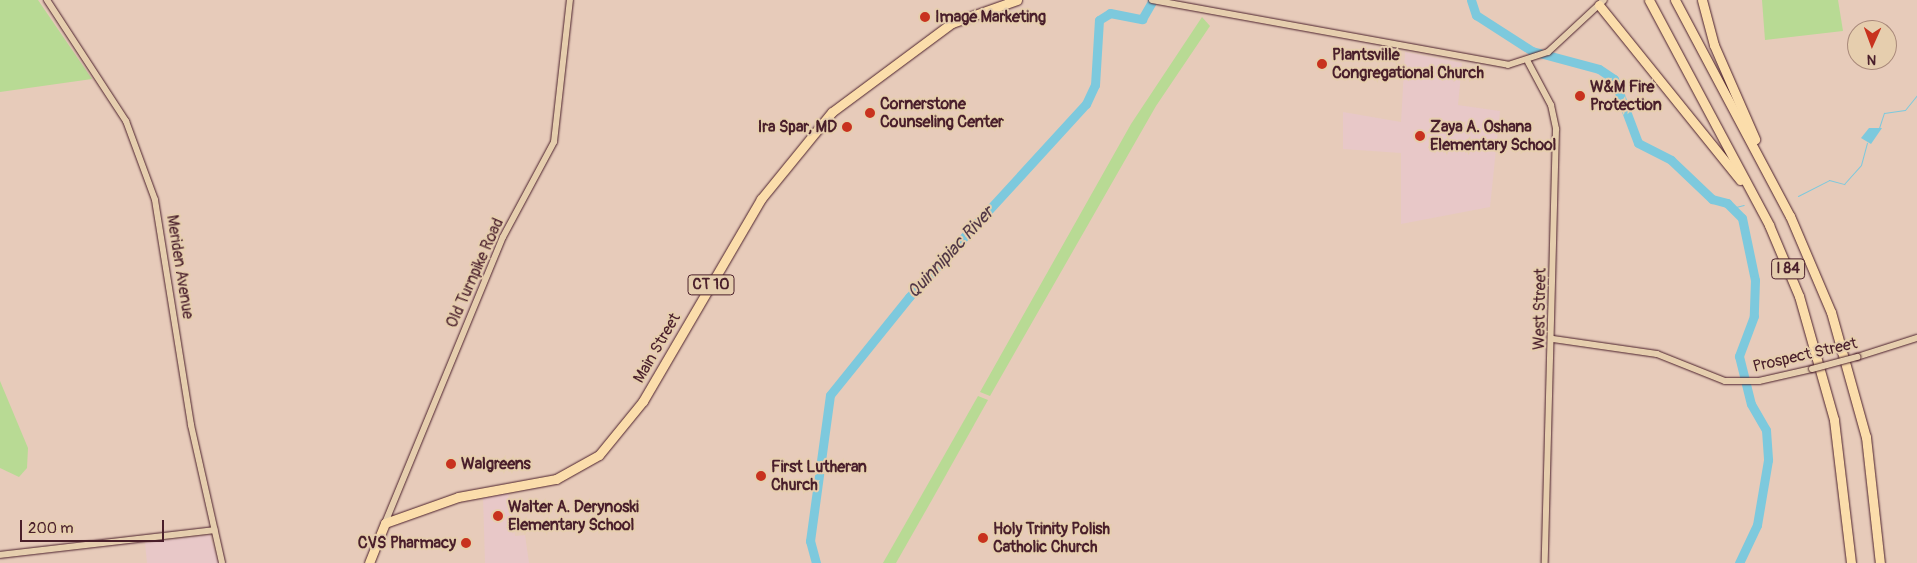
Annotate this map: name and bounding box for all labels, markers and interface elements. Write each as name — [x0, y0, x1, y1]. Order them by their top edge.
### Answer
place label: Image Marketing — [935, 7, 1046, 27]
marker: Image Marketing — [919, 11, 931, 23]
north arrow — [1847, 20, 1897, 70]
place label: Plantsville Congregational Church — [1332, 45, 1484, 83]
text: N — [1866, 51, 1877, 68]
marker: Plantsville Congregational Church — [1316, 58, 1328, 70]
place label: W&M Fire Protection — [1590, 77, 1662, 115]
marker: W&M Fire Protection — [1574, 90, 1586, 102]
place label: Cornerstone Counseling Center — [880, 94, 1004, 132]
marker: Cornerstone Counseling Center — [864, 107, 876, 119]
place label: Ira Spar, MD — [758, 117, 837, 137]
place label: Zaya A. Oshana Elementary School — [1430, 117, 1556, 155]
marker: Ira Spar, MD — [841, 121, 853, 133]
marker: Zaya A. Oshana Elementary School — [1414, 130, 1426, 142]
water label: Quinnipiac River — [903, 203, 999, 303]
street label: Meriden Avenue — [162, 214, 198, 320]
street label: Old Turnpike Road — [442, 215, 508, 331]
road number: I 84 — [1770, 256, 1806, 282]
street label: West Street — [1530, 268, 1550, 350]
road number: CT 10 — [687, 272, 735, 298]
street label: Main Street — [629, 310, 685, 386]
street label: Prospect Street — [1751, 334, 1859, 376]
place label: Walgreens — [461, 454, 531, 474]
place label: First Lutheran Church — [771, 457, 867, 495]
marker: Walgreens — [445, 458, 457, 470]
marker: First Lutheran Church — [755, 470, 767, 482]
place label: Walter A. Derynoski Elementary School — [508, 497, 639, 535]
scale bar — [22, 510, 166, 542]
marker: Walter A. Derynoski Elementary School — [492, 510, 504, 522]
text: 200 m — [28, 519, 73, 538]
place label: Holy Trinity Polish Catholic Church — [993, 519, 1110, 557]
marker: Holy Trinity Polish Catholic Church — [977, 532, 989, 544]
place label: CVS Pharmacy — [358, 533, 456, 553]
marker: CVS Pharmacy — [460, 537, 472, 549]

